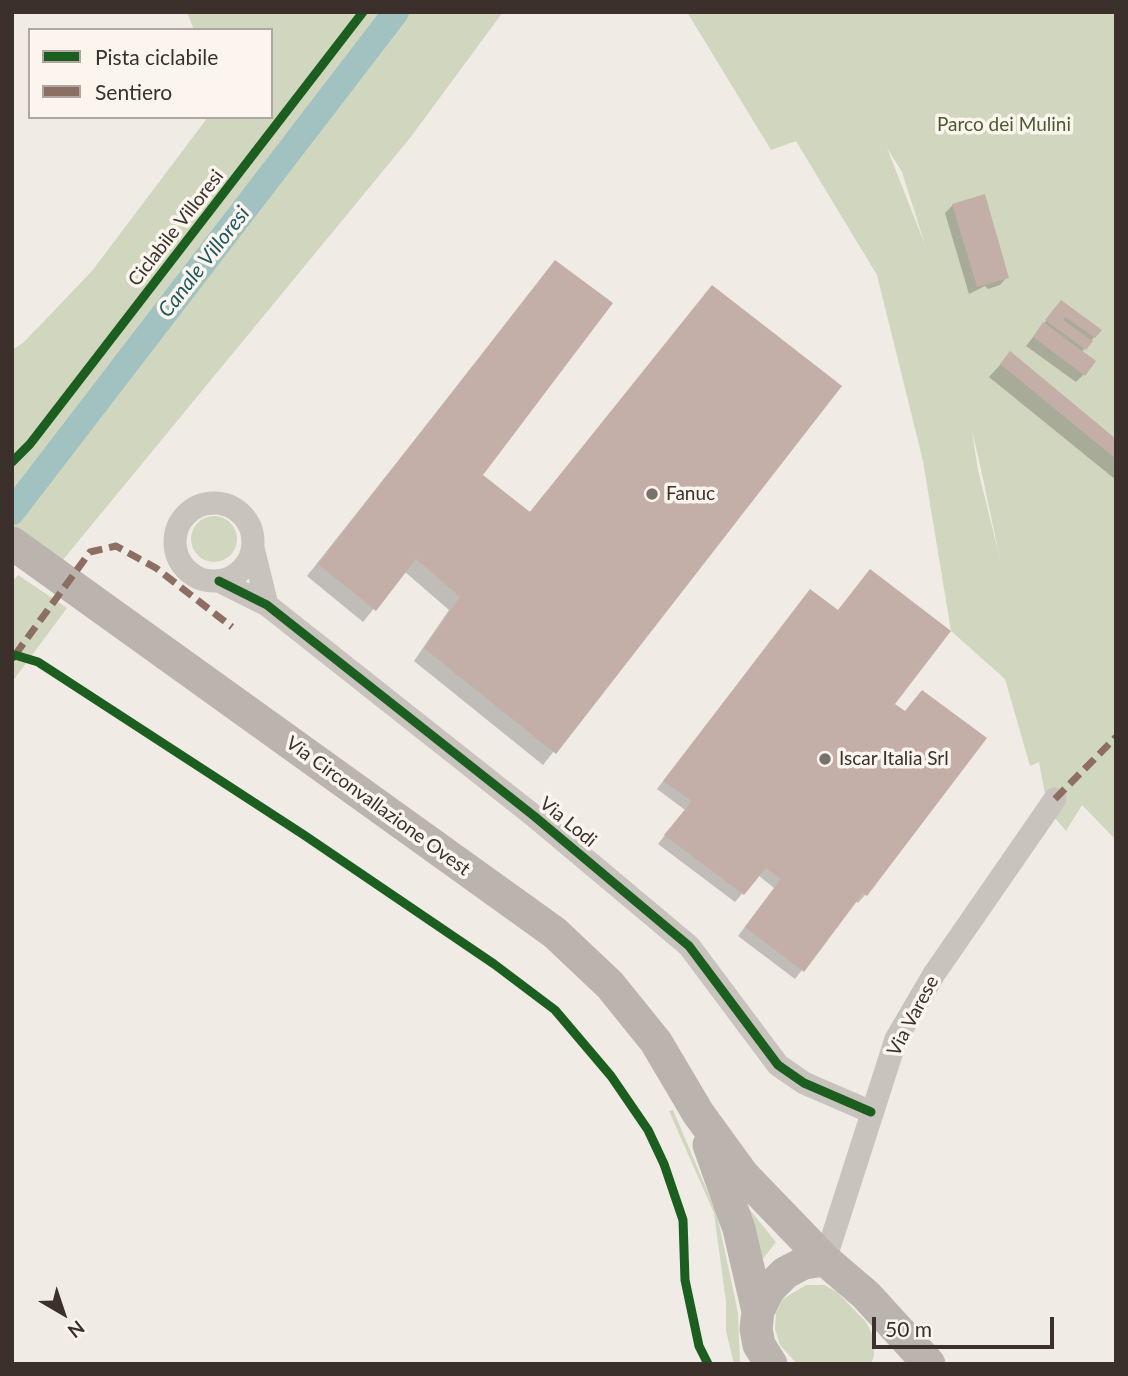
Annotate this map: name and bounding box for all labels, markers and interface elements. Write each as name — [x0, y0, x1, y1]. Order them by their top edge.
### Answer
legend — [28, 28, 273, 119]
text: Pista ciclabile — [95, 44, 218, 69]
text: Sentiero — [95, 79, 172, 104]
park label: Parco dei Mulini — [937, 114, 1071, 136]
street label: Ciclabile Villoresi — [124, 165, 228, 291]
water label: Canale Villoresi — [153, 202, 255, 322]
place label: Fanuc — [666, 483, 715, 505]
marker: Fanuc — [644, 486, 660, 502]
street label: Via Circonvallazione Ovest — [281, 731, 475, 881]
place label: Iscar Italia Srl — [839, 748, 949, 770]
marker: Iscar Italia Srl — [817, 751, 833, 767]
street label: Via Lodi — [535, 792, 601, 852]
street label: Via Varese — [882, 972, 944, 1060]
north arrow — [28, 1278, 98, 1348]
scale bar — [876, 1302, 1058, 1346]
text: N — [64, 1316, 89, 1343]
text: 50 m — [885, 1316, 932, 1341]

